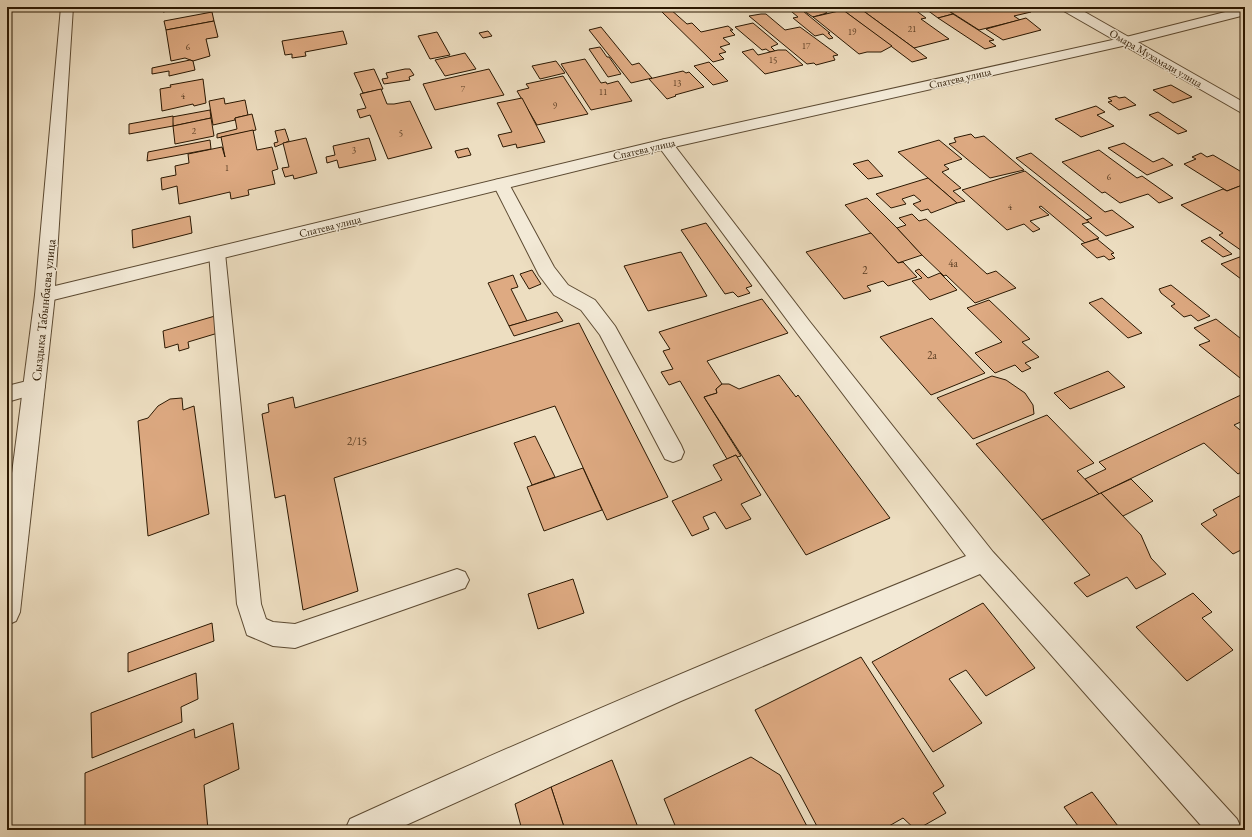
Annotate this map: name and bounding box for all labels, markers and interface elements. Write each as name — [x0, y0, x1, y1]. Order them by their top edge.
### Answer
house number: 21 — [908, 23, 916, 35]
house number: 19 — [848, 26, 857, 38]
street label: Омара Мухамади улица — [1107, 26, 1205, 91]
house number: 17 — [802, 40, 811, 52]
house number: 6 — [186, 41, 191, 53]
house number: 15 — [769, 54, 777, 66]
street label: Спатева улица — [927, 64, 993, 92]
house number: 13 — [673, 77, 681, 89]
house number: 7 — [461, 83, 466, 95]
house number: 11 — [599, 86, 607, 98]
house number: 4 — [181, 90, 186, 102]
house number: 9 — [553, 100, 558, 112]
house number: 2 — [192, 125, 197, 137]
house number: 5 — [399, 127, 403, 139]
street label: Спатева улица — [611, 135, 677, 163]
house number: 3 — [352, 144, 356, 156]
house number: 1 — [225, 162, 229, 174]
house number: 6 — [1107, 171, 1112, 183]
house number: 4 — [1008, 201, 1013, 213]
street label: Спатева улица — [298, 211, 363, 240]
street label: Сыздыка Табынбаева улица — [28, 237, 59, 382]
house number: 4а — [948, 256, 958, 270]
house number: 2 — [862, 263, 868, 277]
house number: 2а — [927, 348, 937, 362]
house number: 2/15 — [347, 434, 367, 448]

